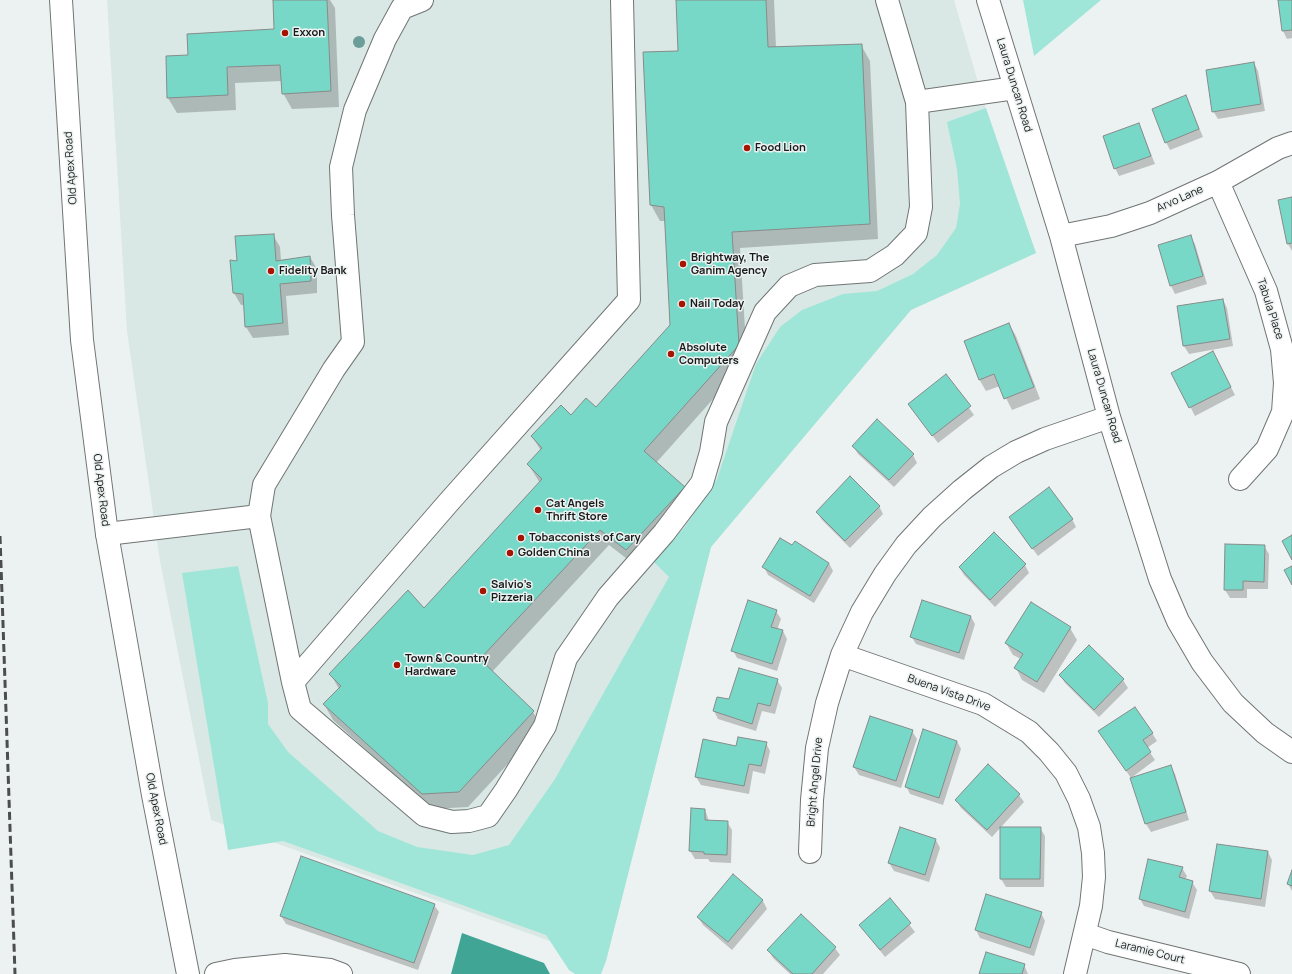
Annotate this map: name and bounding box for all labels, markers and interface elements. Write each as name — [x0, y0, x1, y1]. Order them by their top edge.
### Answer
place label: Exxon — [293, 26, 325, 40]
marker: Exxon — [280, 28, 290, 38]
street label: Laura Duncan Road — [993, 36, 1035, 134]
street label: Old Apex Road — [62, 131, 80, 205]
place label: Food Lion — [755, 141, 806, 155]
marker: Food Lion — [742, 143, 752, 153]
street label: Arvo Lane — [1155, 183, 1205, 215]
place label: Brightway, The Ganim Agency — [691, 251, 769, 277]
marker: Brightway, The Ganim Agency — [678, 259, 688, 269]
place label: Fidelity Bank — [279, 264, 346, 278]
marker: Fidelity Bank — [266, 266, 276, 276]
street label: Tabula Place — [1254, 277, 1286, 341]
place label: Nail Today — [690, 297, 744, 311]
marker: Nail Today — [677, 299, 687, 309]
place label: Absolute Computers — [679, 341, 739, 367]
street label: Laura Duncan Road — [1084, 347, 1124, 445]
marker: Absolute Computers — [666, 349, 676, 359]
street label: Old Apex Road — [90, 453, 112, 527]
place label: Cat Angels Thrift Store — [546, 497, 608, 523]
marker: Cat Angels Thrift Store — [533, 505, 543, 515]
place label: Tobacconists of Cary — [529, 531, 641, 545]
marker: Tobacconists of Cary — [516, 533, 526, 543]
place label: Golden China — [518, 546, 590, 560]
marker: Golden China — [505, 548, 515, 558]
place label: Salvio’s Pizzeria — [491, 578, 533, 604]
marker: Salvio’s Pizzeria — [478, 586, 488, 596]
place label: Town & Country Hardware — [405, 652, 489, 678]
marker: Town & Country Hardware — [392, 660, 402, 670]
street label: Buena Vista Drive — [906, 672, 992, 714]
street label: Bright Angel Drive — [805, 737, 825, 827]
street label: Old Apex Road — [143, 772, 169, 846]
street label: Laramie Court — [1114, 937, 1186, 967]

